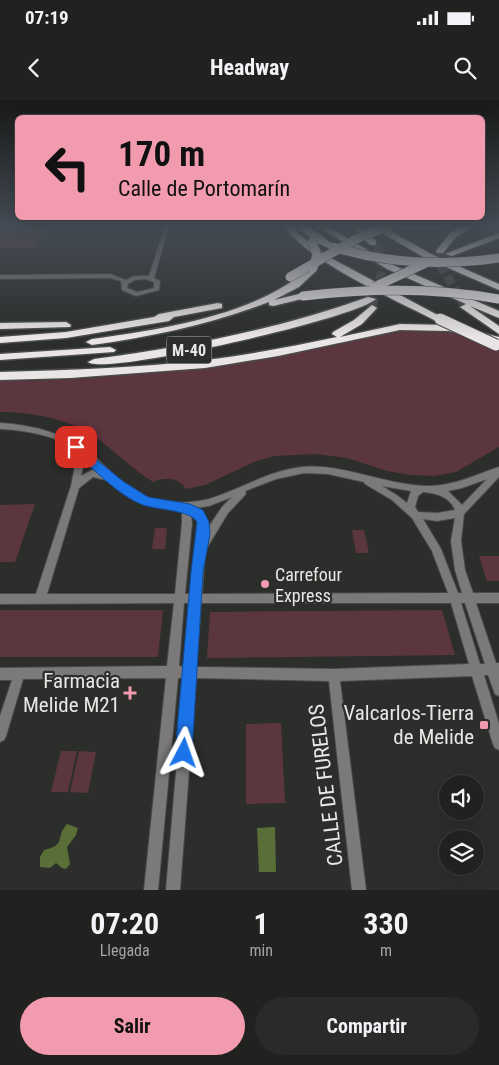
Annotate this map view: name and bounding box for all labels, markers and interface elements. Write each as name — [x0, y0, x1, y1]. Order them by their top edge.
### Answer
text: 07:19 — [25, 6, 69, 29]
icon: back — [20, 54, 48, 82]
icon: search — [451, 54, 479, 82]
text: Headway — [210, 55, 289, 80]
text: 170 m — [118, 134, 205, 175]
icon: left — [35, 135, 100, 200]
text: Calle de Portomarín — [118, 176, 290, 201]
road number: M-40 — [166, 336, 212, 364]
pin — [55, 426, 97, 468]
icon: arrive — [62, 433, 90, 461]
place label: Carrefour Express — [275, 564, 342, 606]
marker: Carrefour Express — [259, 578, 271, 590]
place label: Farmacia Melide M21 — [23, 669, 120, 717]
marker: Farmacia Melide M21 — [124, 687, 136, 699]
place label: Valcarlos-Tierra de Melide — [343, 701, 474, 749]
street label: CALLE DE FURELOS — [304, 703, 348, 867]
marker: Valcarlos-Tierra de Melide — [478, 719, 490, 731]
position arrow — [157, 726, 209, 778]
map controls — [439, 775, 484, 875]
button: sound — [439, 775, 484, 820]
button: layers — [439, 830, 484, 875]
text: 07:20 — [90, 906, 159, 941]
text: 1 — [254, 906, 269, 941]
text: 330 — [363, 906, 409, 941]
text: Llegada — [100, 941, 150, 960]
text: min — [249, 941, 273, 960]
text: m — [380, 941, 392, 960]
button: Salir — [20, 997, 245, 1055]
button: Compartir — [255, 997, 479, 1055]

